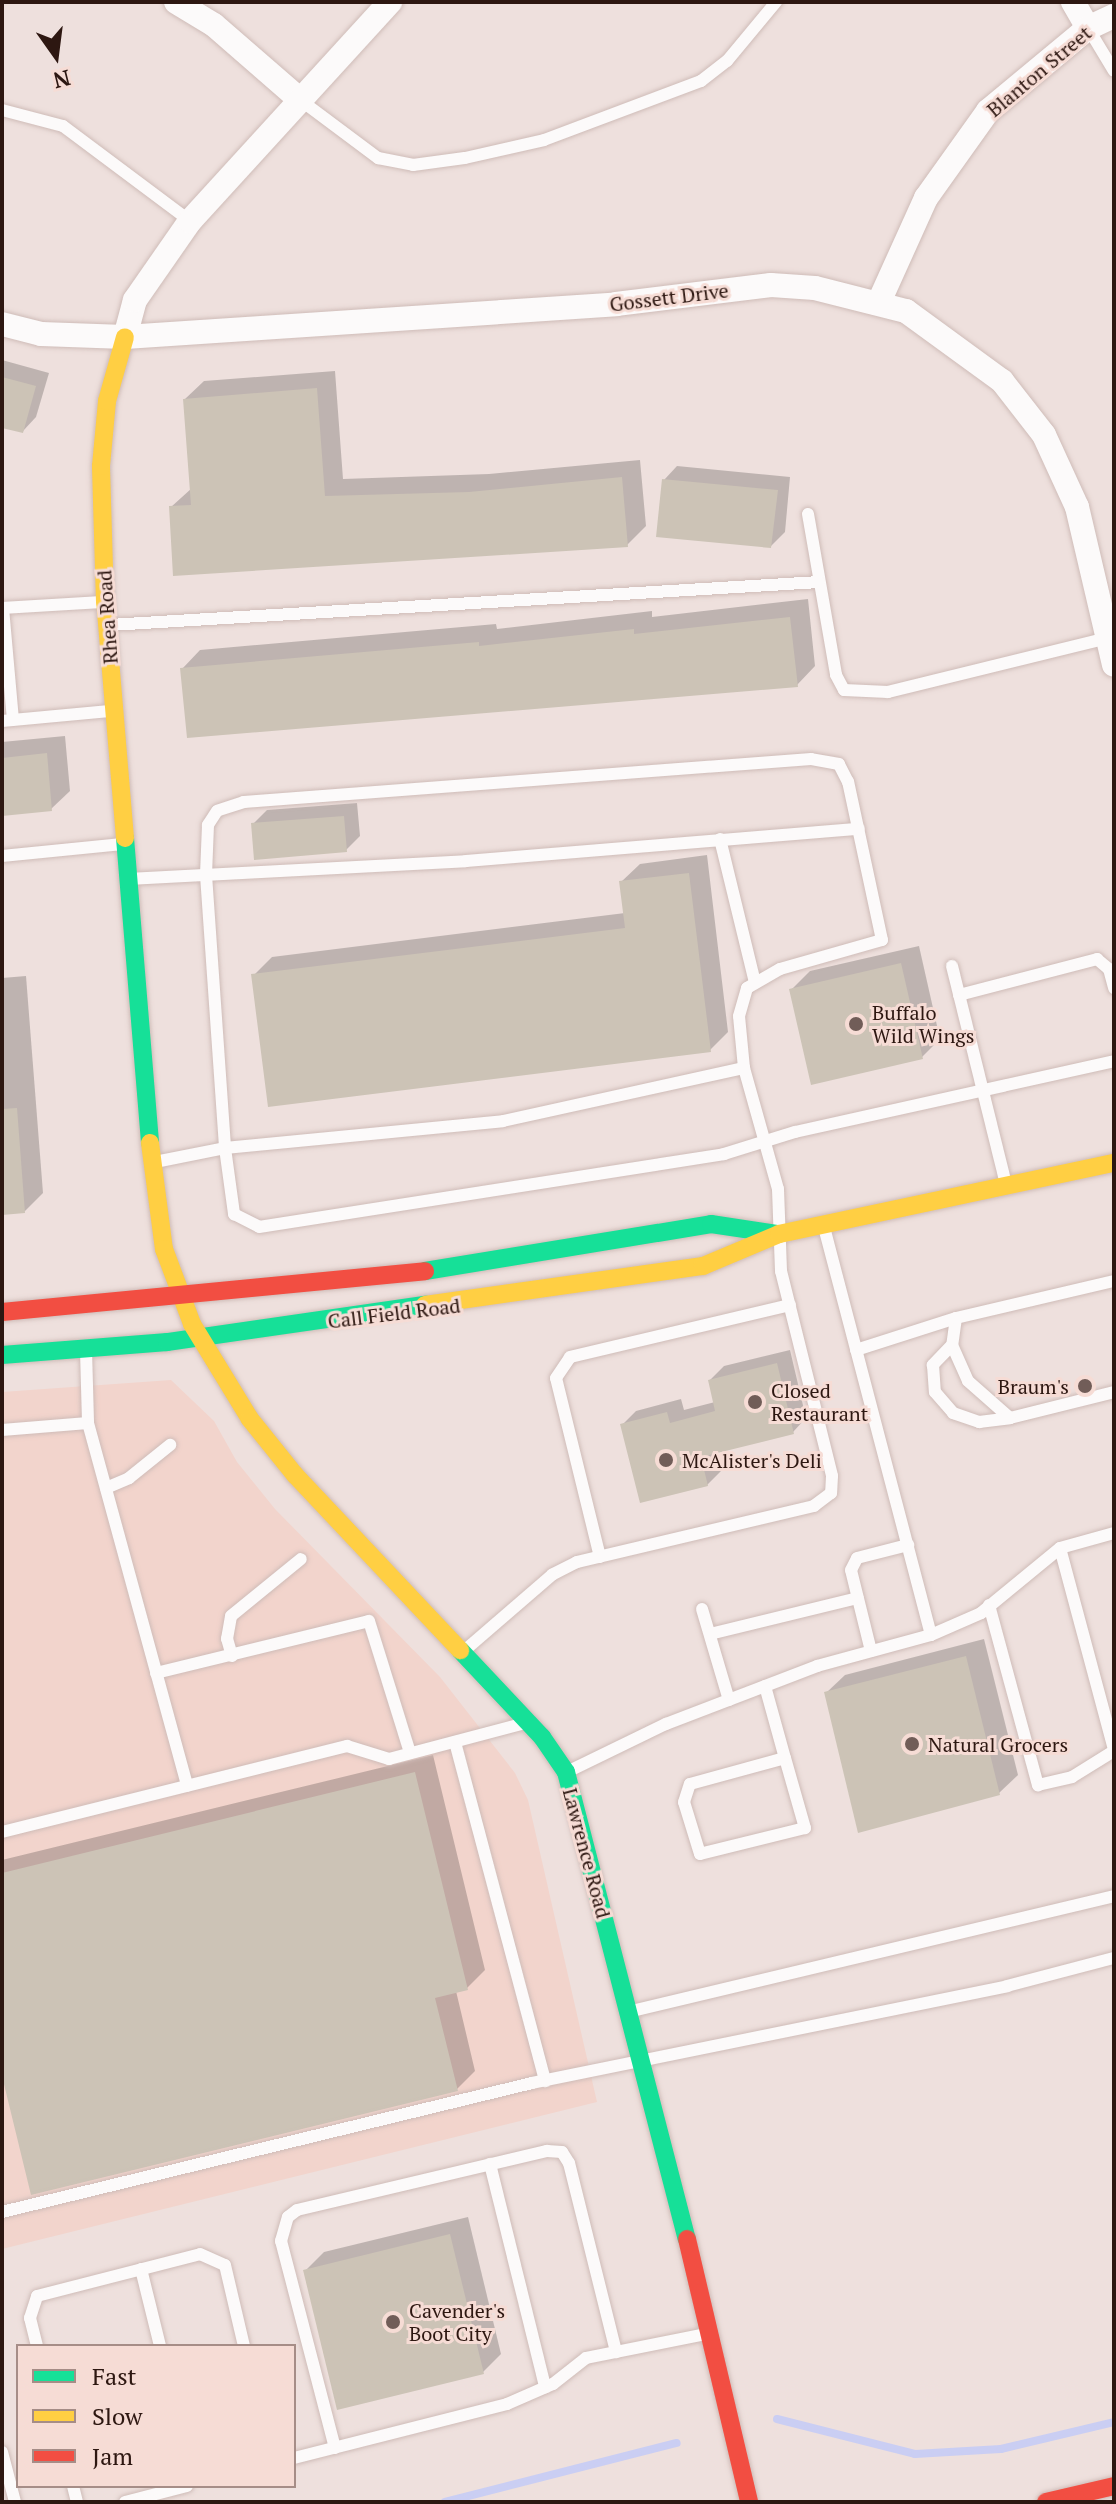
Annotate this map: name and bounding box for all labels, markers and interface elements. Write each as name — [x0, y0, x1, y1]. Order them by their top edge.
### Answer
north arrow — [16, 16, 96, 96]
street label: Blanton Street — [982, 20, 1096, 122]
text: N — [50, 64, 74, 96]
street label: Gossett Drive — [608, 278, 730, 316]
street label: Rhea Road — [92, 569, 122, 665]
place label: Buffalo Wild Wings — [872, 1000, 974, 1047]
marker: Buffalo Wild Wings — [847, 1015, 865, 1033]
street label: Call Field Road — [326, 1293, 462, 1333]
place label: Braum's — [998, 1374, 1069, 1398]
marker: Braum's — [1076, 1377, 1094, 1395]
place label: Closed Restaurant — [771, 1378, 868, 1425]
marker: Closed Restaurant — [746, 1393, 764, 1411]
place label: McAlister's Deli — [682, 1448, 822, 1472]
marker: McAlister's Deli — [657, 1451, 675, 1469]
place label: Natural Grocers — [928, 1732, 1068, 1756]
marker: Natural Grocers — [903, 1735, 921, 1753]
street label: Lawrence Road — [558, 1785, 616, 1921]
place label: Cavender's Boot City — [409, 2298, 505, 2345]
marker: Cavender's Boot City — [384, 2313, 402, 2331]
legend — [16, 2344, 296, 2488]
text: Fast — [92, 2360, 136, 2392]
text: Slow — [92, 2400, 143, 2432]
text: Jam — [92, 2440, 133, 2472]

